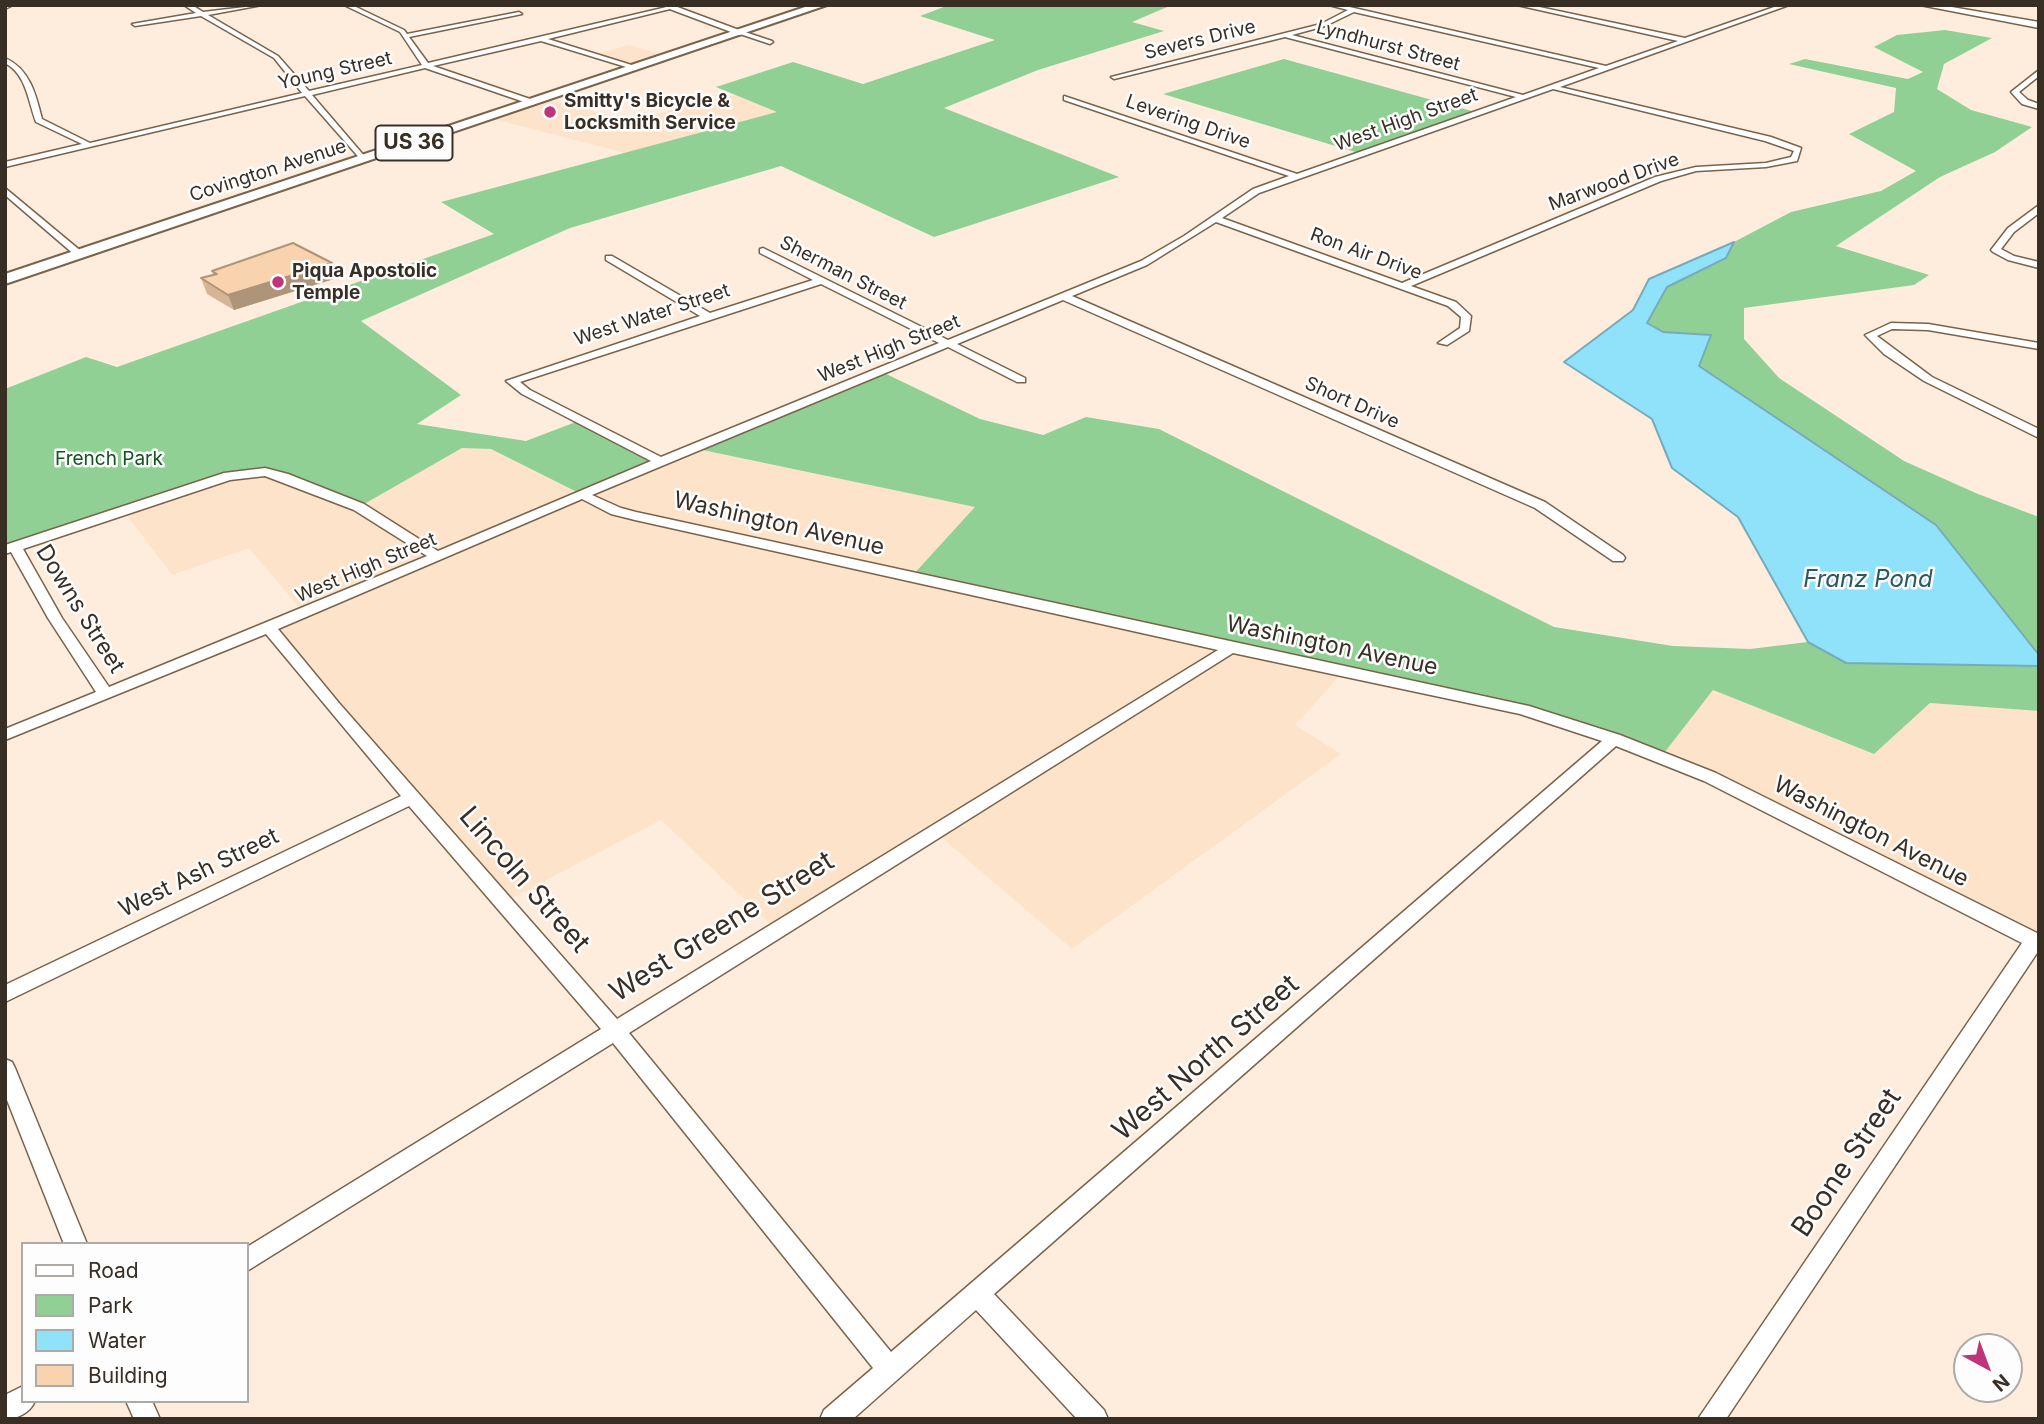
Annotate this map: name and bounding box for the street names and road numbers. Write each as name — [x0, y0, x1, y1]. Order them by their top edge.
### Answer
street label: Severs Drive — [1142, 15, 1258, 65]
street label: Lyndhurst Street — [1314, 16, 1462, 76]
street label: Young Street — [276, 47, 394, 95]
street label: West High Street — [1331, 83, 1481, 157]
street label: Levering Drive — [1123, 90, 1253, 154]
road number: US 36 — [376, 125, 452, 160]
street label: Covington Avenue — [187, 135, 349, 207]
street label: Marwood Drive — [1546, 148, 1682, 216]
street label: Ron Air Drive — [1307, 223, 1425, 285]
street label: Sherman Street — [776, 231, 910, 315]
street label: West Water Street — [571, 279, 733, 351]
street label: West High Street — [815, 310, 963, 388]
street label: Short Drive — [1301, 372, 1403, 434]
street label: Washington Avenue — [671, 486, 887, 562]
street label: West High Street — [292, 528, 440, 608]
street label: Downs Street — [30, 540, 130, 678]
street label: Washington Avenue — [1224, 610, 1440, 682]
street label: Washington Avenue — [1769, 771, 1973, 893]
street label: Lincoln Street — [452, 800, 596, 960]
street label: West Ash Street — [115, 822, 283, 924]
street label: West Greene Street — [604, 844, 840, 1010]
street label: West North Street — [1106, 968, 1306, 1148]
street label: Boone Street — [1785, 1082, 1909, 1244]

